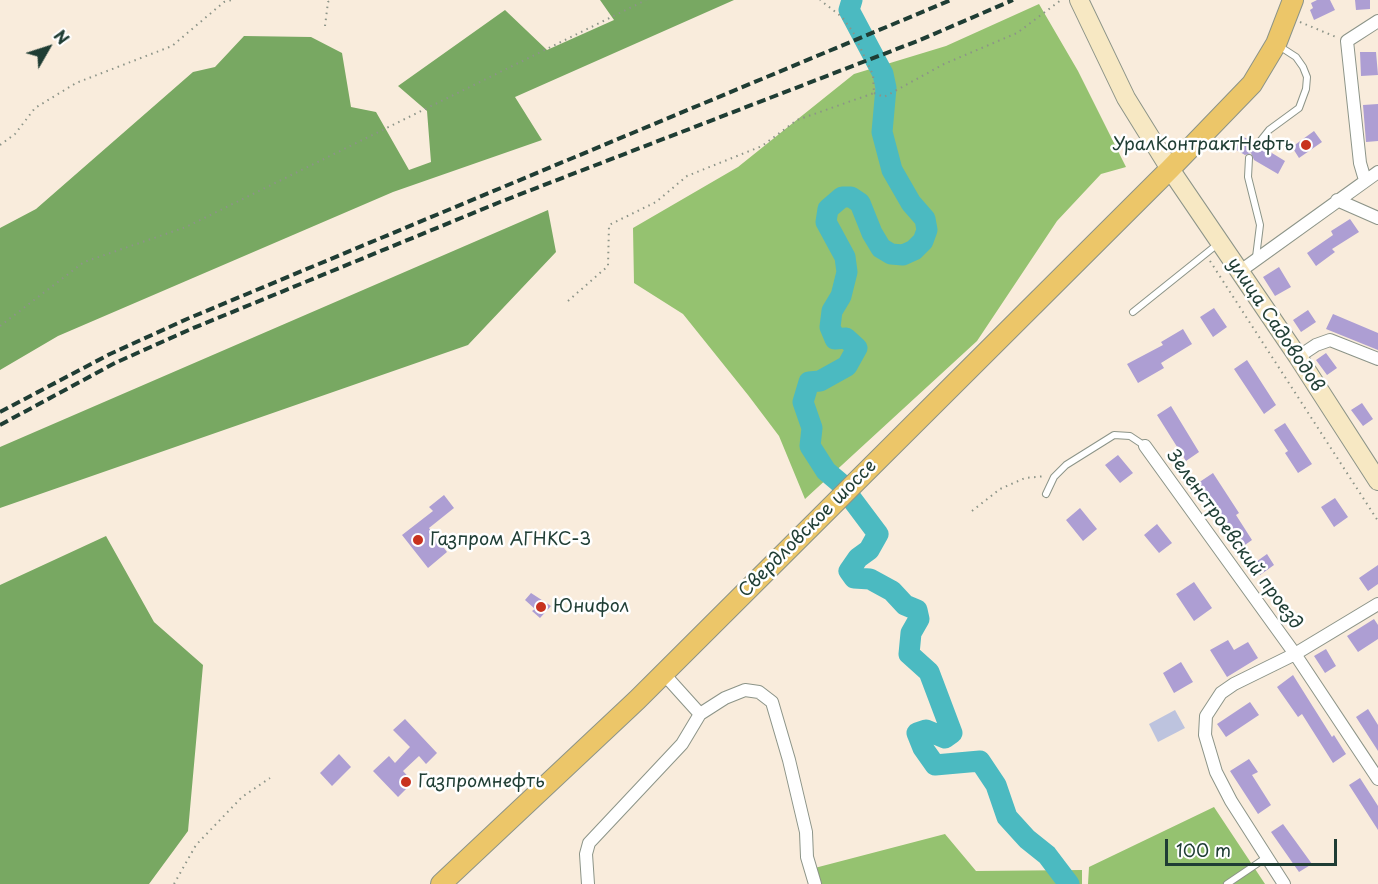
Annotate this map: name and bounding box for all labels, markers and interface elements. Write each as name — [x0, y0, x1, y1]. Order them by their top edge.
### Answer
north arrow — [18, 18, 78, 78]
text: N — [49, 24, 75, 49]
place label: УралКонтрактНефть — [1112, 134, 1294, 156]
marker: УралКонтрактНефть — [1299, 138, 1313, 152]
street label: улица Садоводов — [1222, 254, 1328, 396]
street label: Зеленстроевский проезд — [1162, 446, 1306, 634]
street label: Свердловское шоссе — [735, 456, 881, 602]
place label: Газпром АГНКС-3 — [430, 529, 591, 551]
marker: Газпром АГНКС-3 — [411, 533, 425, 547]
place label: Юнифол — [553, 596, 629, 618]
marker: Юнифол — [534, 600, 548, 614]
place label: Газпромнефть — [418, 771, 545, 793]
marker: Газпромнефть — [399, 775, 413, 789]
scale bar — [1168, 827, 1340, 865]
text: 100 m — [1176, 836, 1231, 863]

